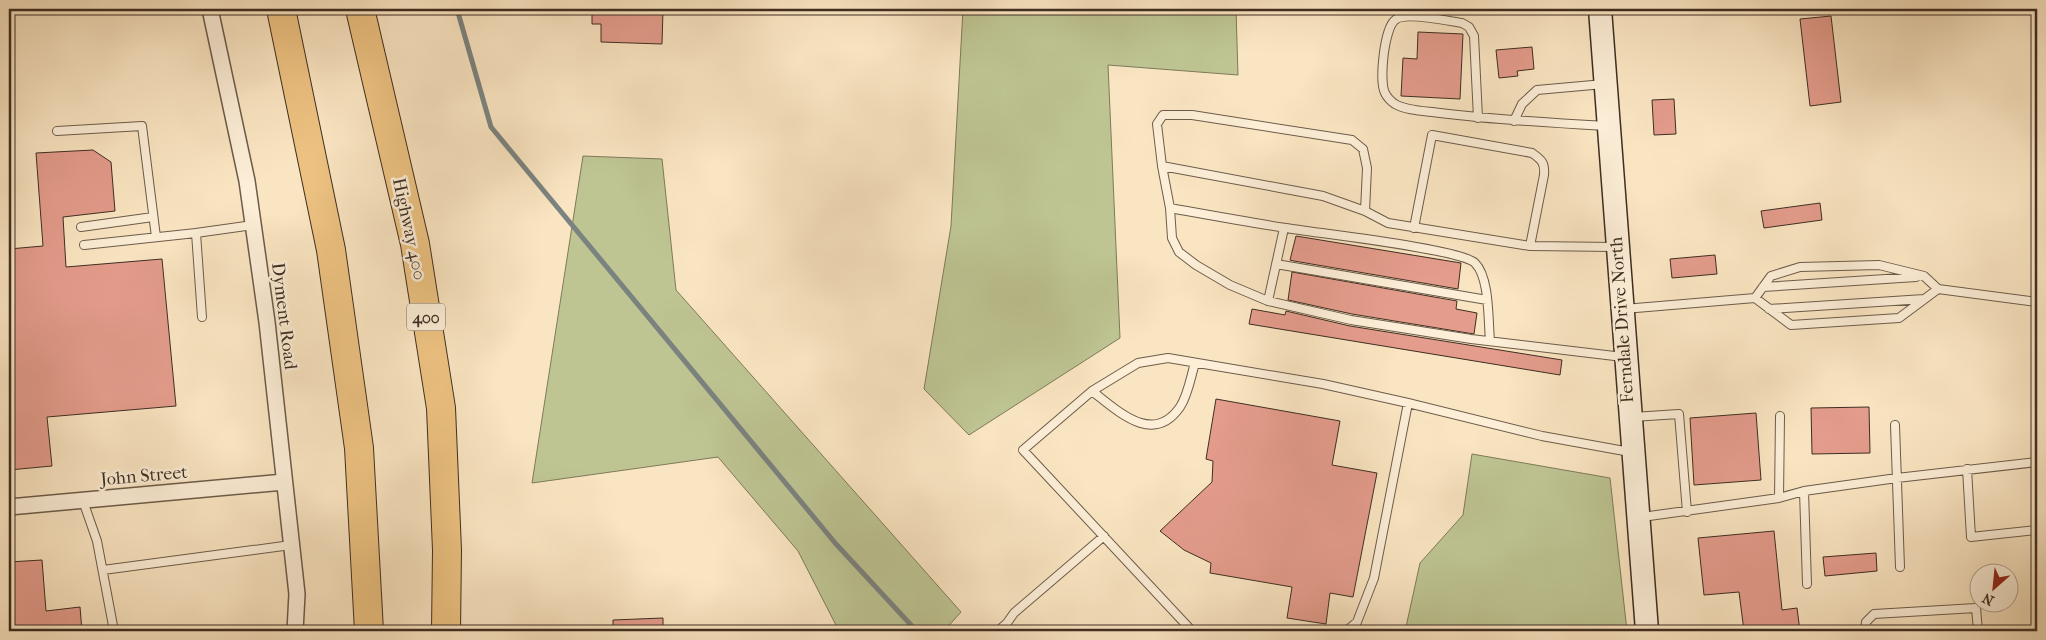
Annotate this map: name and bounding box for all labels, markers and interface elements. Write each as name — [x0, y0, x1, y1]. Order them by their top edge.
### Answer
street label: Highway 400 — [388, 176, 430, 282]
street label: Ferndale Drive North — [1606, 236, 1638, 404]
street label: Dyment Road — [267, 261, 301, 371]
road number: 400 — [407, 304, 445, 330]
street label: John Street — [98, 462, 189, 490]
north arrow — [1968, 562, 2018, 612]
text: N — [1979, 589, 1997, 609]

